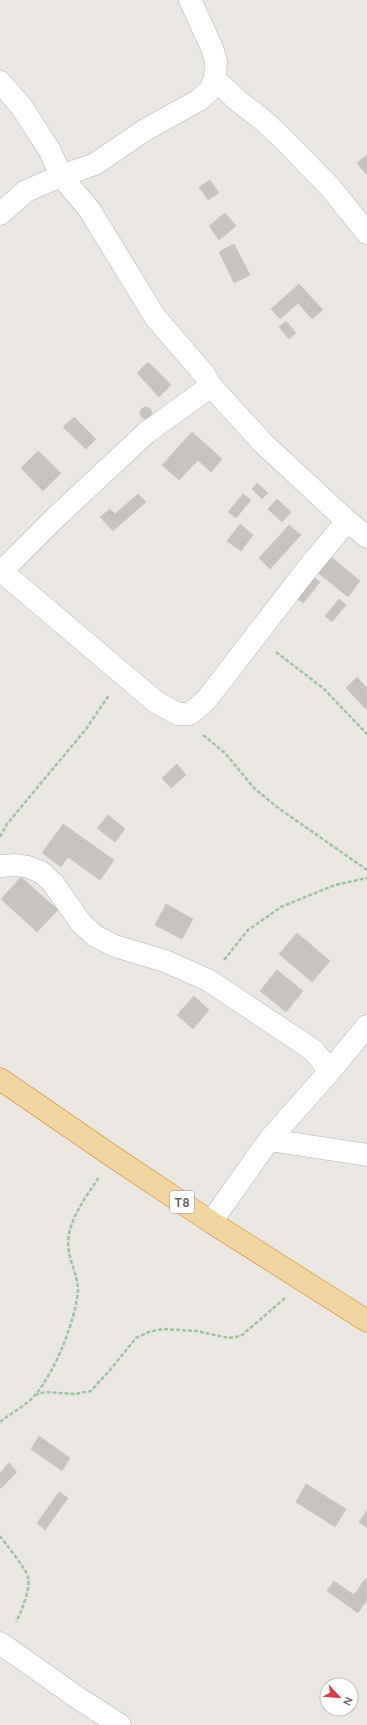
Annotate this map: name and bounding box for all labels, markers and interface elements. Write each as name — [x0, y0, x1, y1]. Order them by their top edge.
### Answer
road number: T8 — [170, 1191, 194, 1213]
north arrow — [319, 1677, 359, 1717]
text: N — [340, 1695, 356, 1708]

